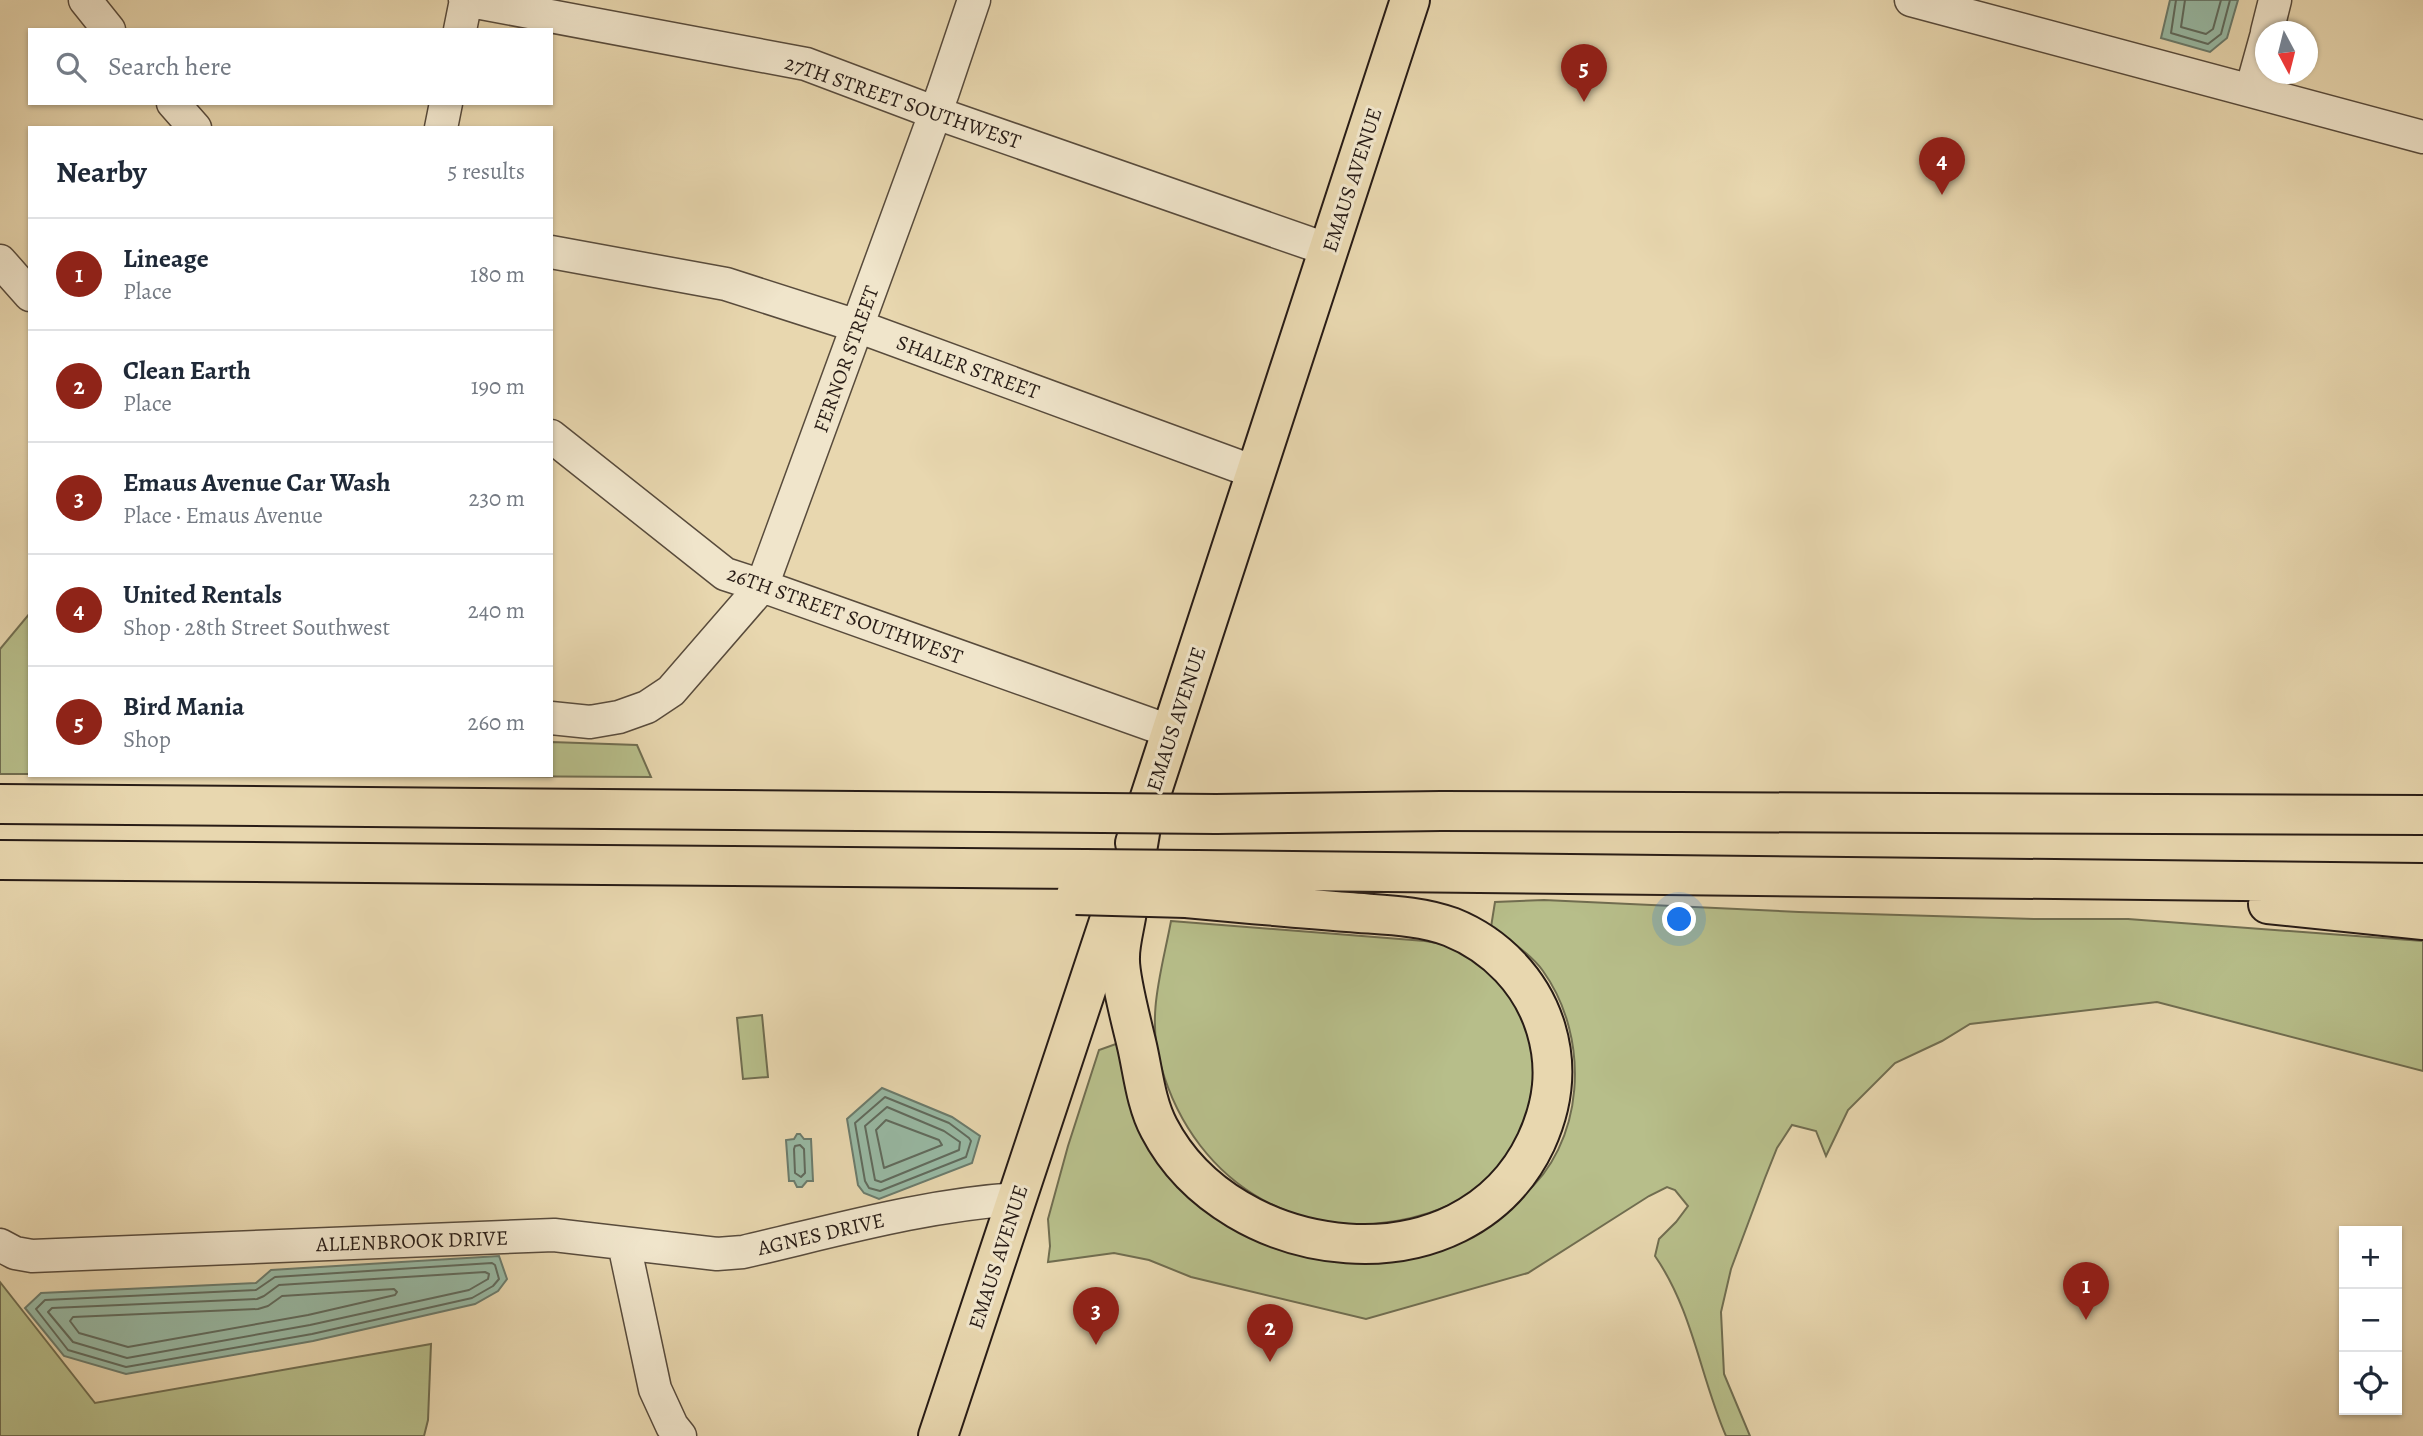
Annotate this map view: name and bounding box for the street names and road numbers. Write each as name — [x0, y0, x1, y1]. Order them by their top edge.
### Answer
street label: 27TH STREET SOUTHWEST — [781, 48, 1025, 156]
street label: EMAUS AVENUE — [1315, 104, 1389, 256]
street label: FERNOR STREET — [806, 281, 886, 436]
street label: SHALER STREET — [893, 328, 1044, 406]
street label: 26TH STREET SOUTHWEST — [723, 559, 967, 671]
street label: EMAUS AVENUE — [1139, 643, 1213, 795]
street label: EMAUS AVENUE — [961, 1181, 1035, 1333]
street label: AGNES DRIVE — [754, 1206, 887, 1262]
street label: ALLENBROOK DRIVE — [314, 1224, 509, 1258]

